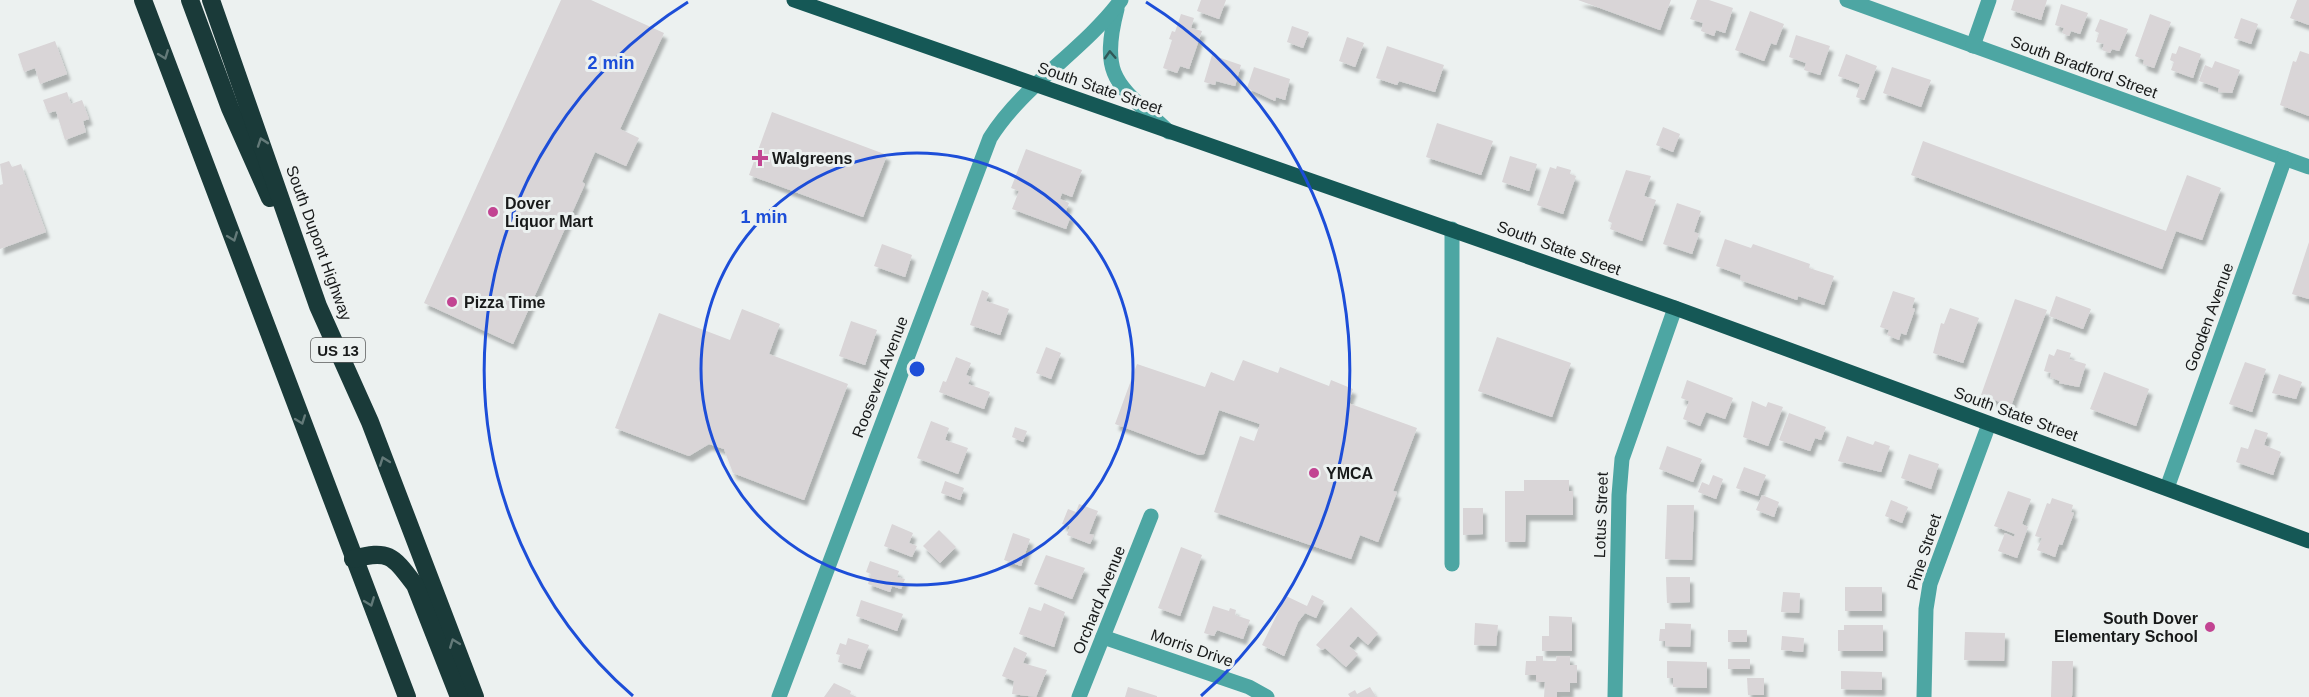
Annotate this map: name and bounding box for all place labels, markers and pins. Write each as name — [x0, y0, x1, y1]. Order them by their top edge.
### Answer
place label: Walgreens — [772, 150, 852, 167]
marker: Walgreens — [753, 151, 767, 165]
place label: Dover Liquor Mart — [505, 195, 594, 230]
marker: Dover Liquor Mart — [486, 205, 500, 219]
place label: Pizza Time — [464, 294, 546, 311]
marker: Pizza Time — [445, 295, 459, 309]
centre of rings — [907, 359, 927, 379]
place label: YMCA — [1326, 465, 1374, 482]
marker: YMCA — [1307, 466, 1321, 480]
place label: South Dover Elementary School — [2054, 610, 2198, 645]
marker: South Dover Elementary School — [2203, 620, 2217, 634]

